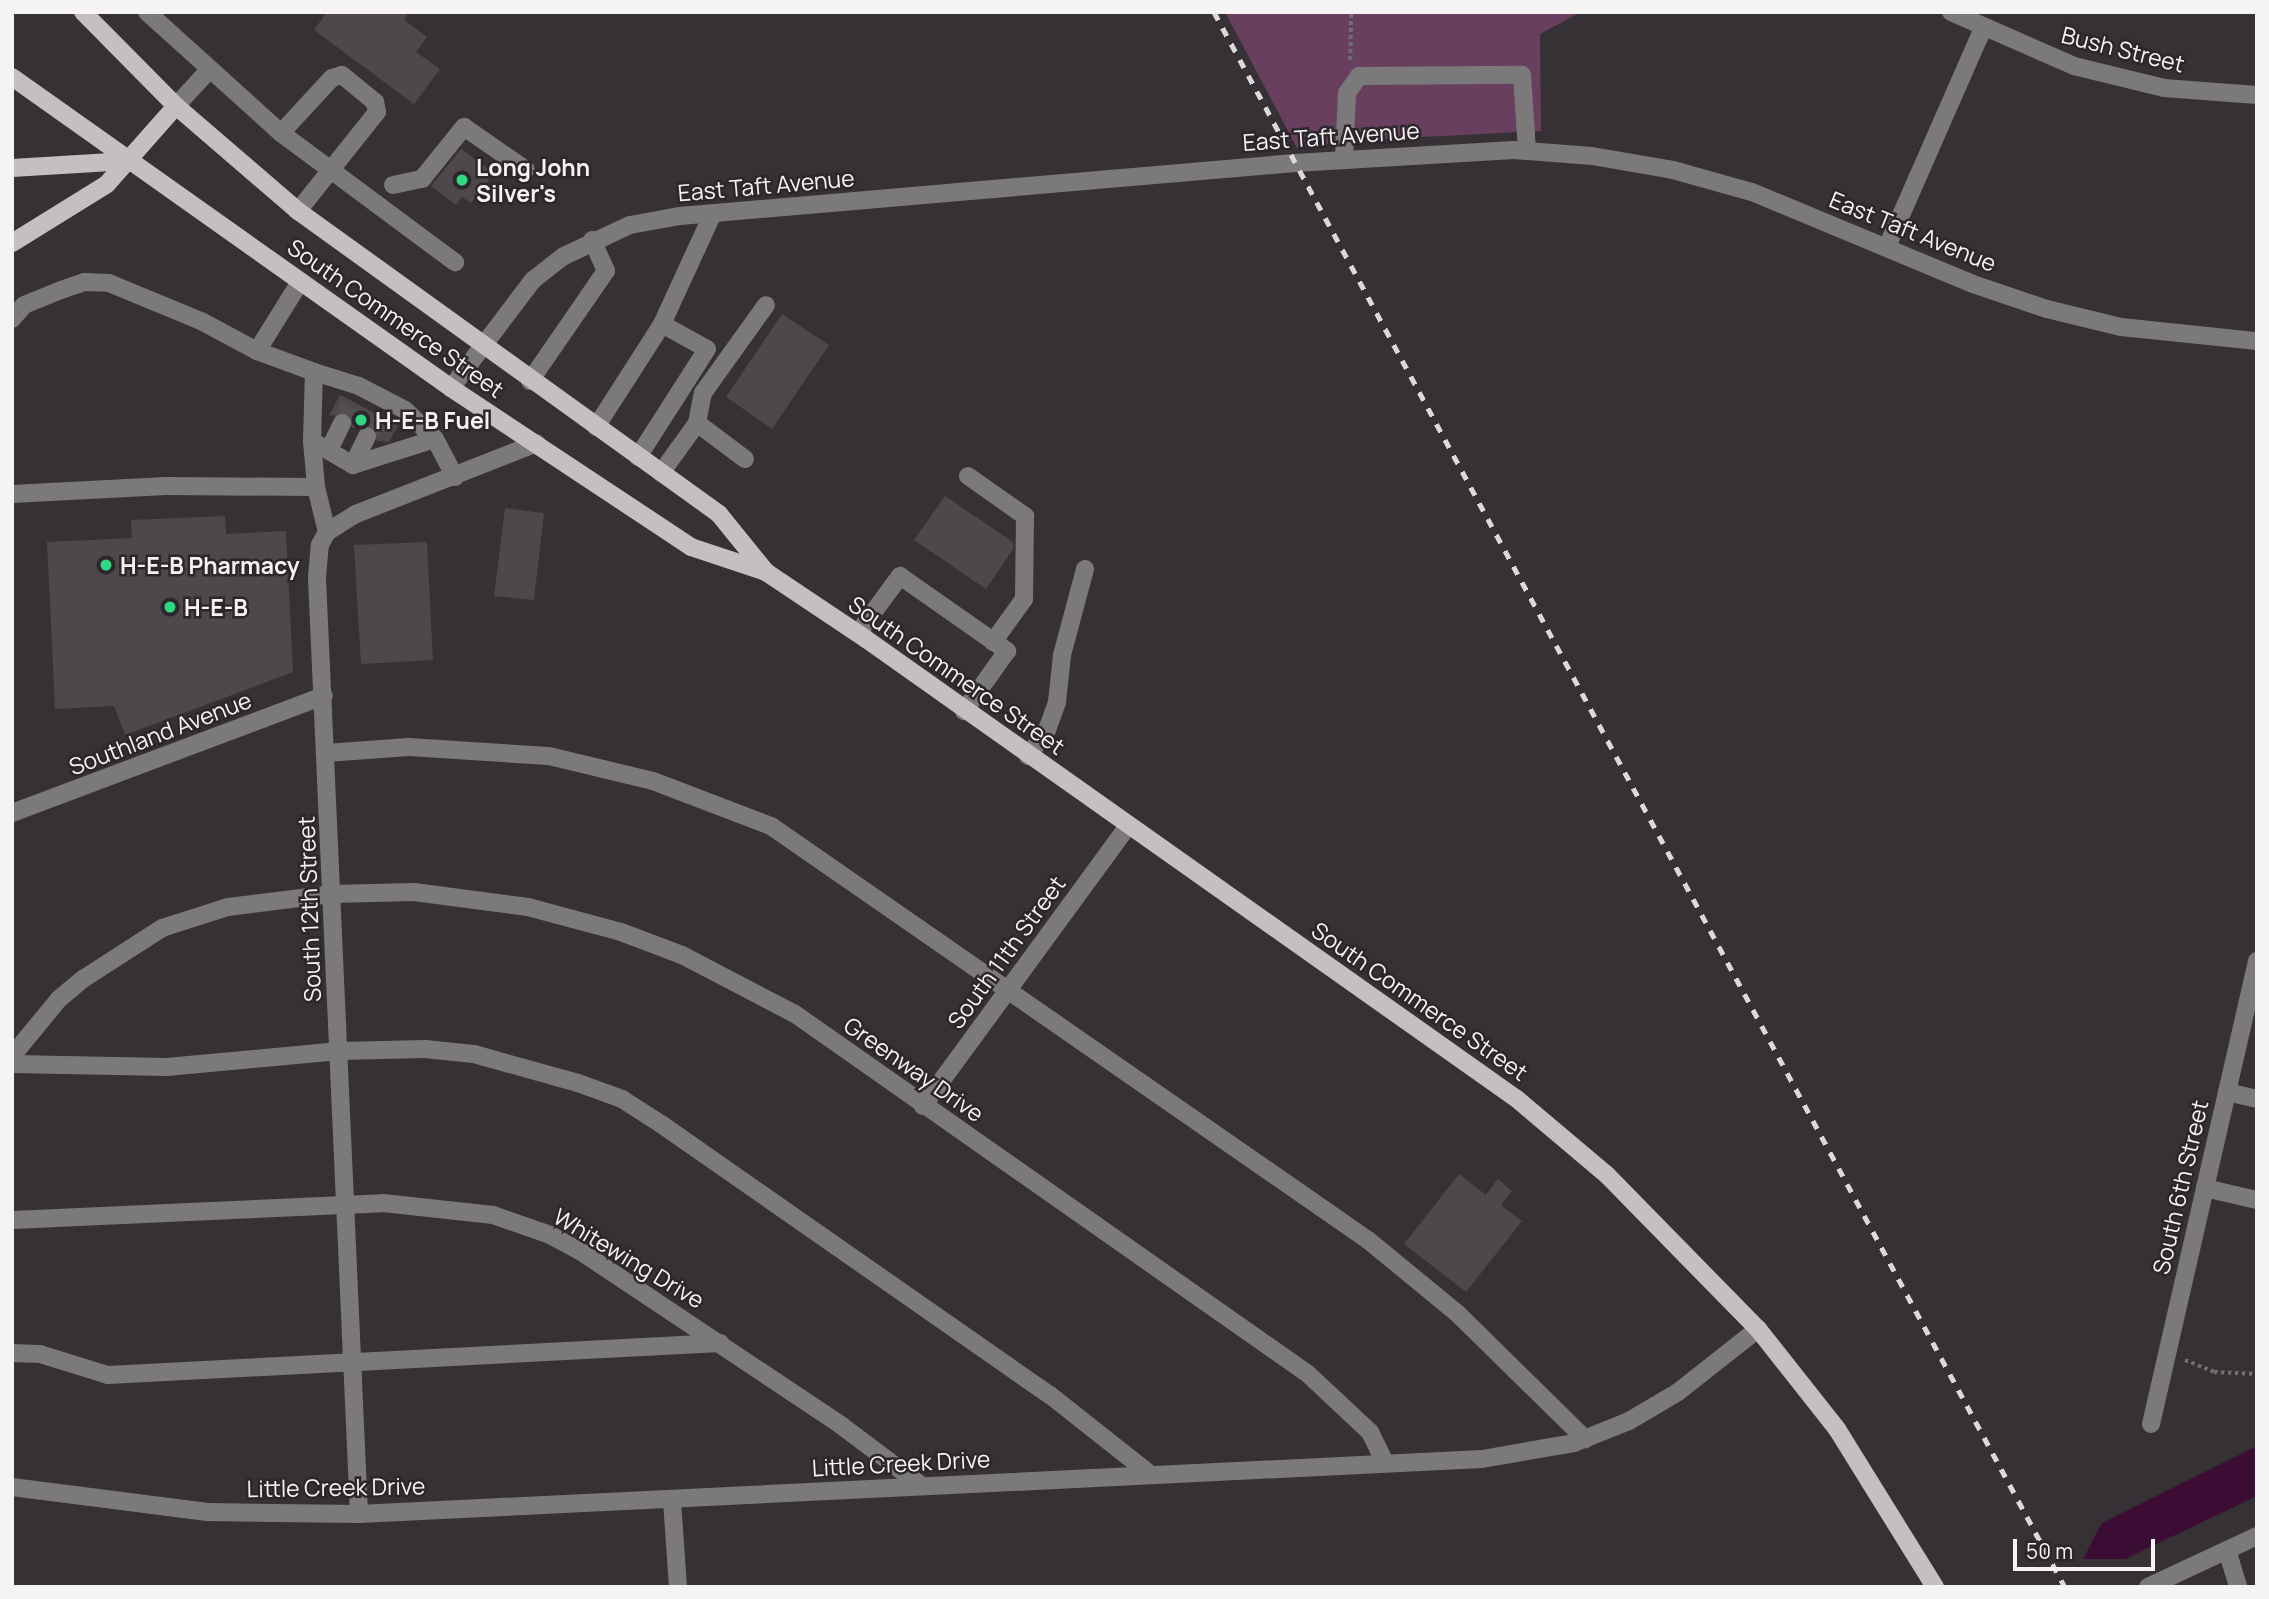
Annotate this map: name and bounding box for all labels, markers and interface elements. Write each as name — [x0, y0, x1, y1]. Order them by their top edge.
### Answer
street label: Bush Street — [2059, 20, 2187, 78]
street label: East Taft Avenue — [1242, 116, 1420, 156]
place label: Long John Silver's — [476, 153, 590, 207]
street label: East Taft Avenue — [676, 164, 856, 206]
marker: Long John Silver's — [454, 172, 470, 188]
street label: East Taft Avenue — [1826, 185, 2000, 277]
street label: South Commerce Street — [283, 233, 509, 403]
place label: H-E-B Fuel — [375, 406, 490, 434]
marker: H-E-B Fuel — [353, 412, 369, 428]
place label: H-E-B Pharmacy — [120, 551, 300, 579]
marker: H-E-B Pharmacy — [98, 557, 114, 573]
street label: South Commerce Street — [844, 590, 1070, 760]
place label: H-E-B — [184, 593, 248, 621]
marker: H-E-B — [162, 599, 178, 615]
street label: Southland Avenue — [65, 686, 255, 780]
street label: South 12th Street — [292, 816, 326, 1002]
street label: South 11th Street — [941, 870, 1071, 1034]
street label: South Commerce Street — [1307, 916, 1533, 1086]
street label: Greenway Drive — [839, 1011, 989, 1127]
street label: South 6th Street — [2147, 1097, 2213, 1277]
street label: Whitewing Drive — [549, 1202, 709, 1314]
street label: Little Creek Drive — [811, 1445, 991, 1481]
street label: Little Creek Drive — [246, 1472, 426, 1502]
scale bar — [2017, 1526, 2159, 1570]
text: 50 m — [2026, 1537, 2073, 1565]

